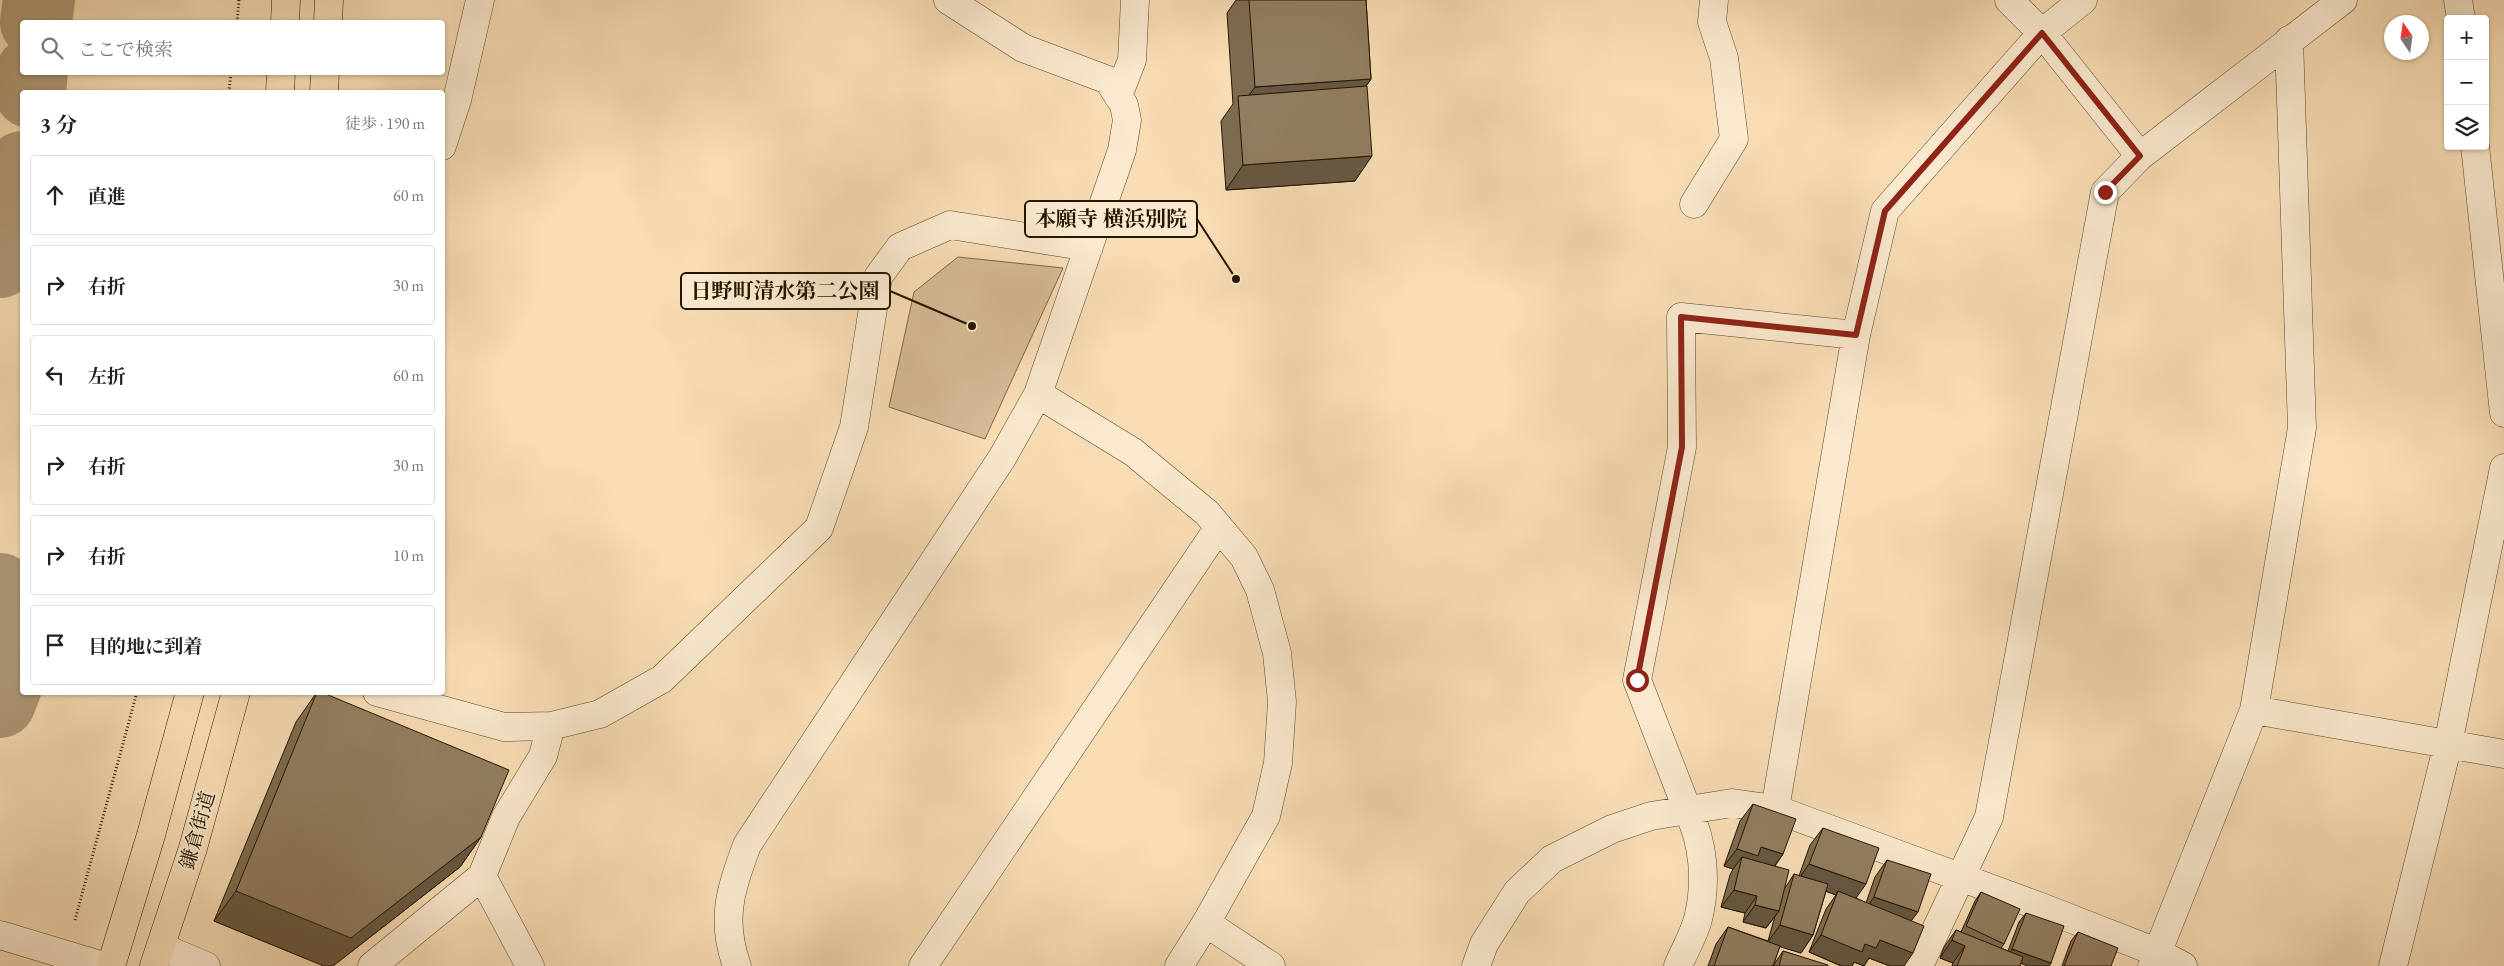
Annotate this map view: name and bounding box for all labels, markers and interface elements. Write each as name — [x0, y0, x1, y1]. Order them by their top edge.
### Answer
north arrow — [2384, 15, 2429, 60]
map controls — [2444, 15, 2489, 150]
button: + — [2444, 15, 2489, 60]
search box — [20, 20, 445, 75]
icon: search — [38, 34, 66, 62]
text: ここで検索 — [78, 37, 173, 62]
button: − — [2444, 60, 2489, 105]
button: layers — [2444, 105, 2489, 150]
text: 3 分 — [40, 111, 77, 138]
text: 徒歩 · 190 m — [345, 113, 425, 134]
icon: ahead — [41, 181, 69, 209]
route end — [2094, 181, 2117, 204]
text: 直進 — [88, 184, 126, 209]
text: 60 m — [393, 185, 424, 206]
callout: 本願寺 横浜別院 — [1025, 201, 1197, 237]
text: 本願寺 横浜別院 — [1035, 205, 1187, 232]
icon: right — [41, 271, 69, 299]
callout: 日野町清水第二公園 — [681, 273, 890, 309]
text: 右折 — [88, 274, 126, 299]
text: 30 m — [393, 275, 424, 296]
text: 日野町清水第二公園 — [691, 277, 880, 304]
icon: left — [41, 361, 69, 389]
text: 左折 — [88, 364, 126, 389]
text: 60 m — [393, 365, 424, 386]
icon: right — [41, 451, 69, 479]
text: 右折 — [88, 454, 126, 479]
text: 30 m — [393, 455, 424, 476]
icon: right — [41, 541, 69, 569]
text: 右折 — [88, 544, 126, 569]
text: 10 m — [393, 545, 424, 566]
icon: arrive — [41, 631, 69, 659]
text: 目的地に到着 — [88, 634, 202, 659]
route start — [1626, 669, 1649, 692]
street label: 鎌倉街道 — [173, 788, 221, 872]

